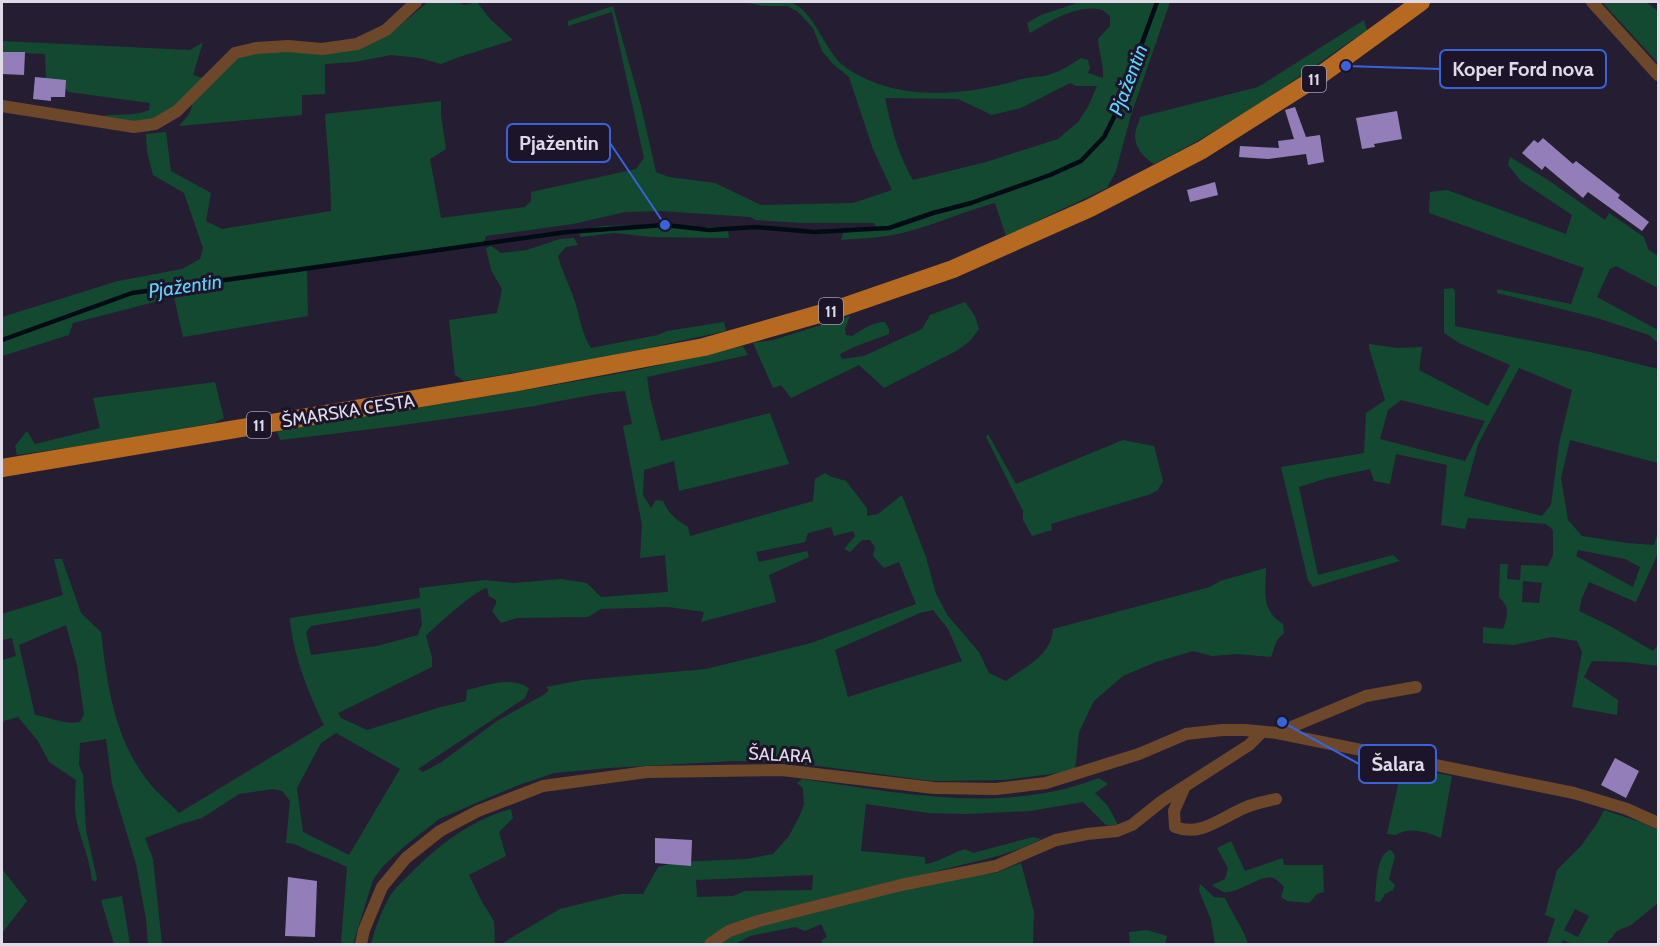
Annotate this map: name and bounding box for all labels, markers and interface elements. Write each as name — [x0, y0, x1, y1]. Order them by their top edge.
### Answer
water label: Pjažentin — [1104, 41, 1152, 119]
callout: Koper Ford nova — [1440, 50, 1606, 88]
text: Koper Ford nova — [1452, 57, 1594, 81]
road number: 11 — [1302, 66, 1326, 92]
callout: Pjažentin — [507, 124, 610, 162]
text: Pjažentin — [519, 131, 599, 155]
water label: Pjažentin — [147, 269, 223, 303]
road number: 11 — [819, 298, 843, 324]
street label: ŠMARSKA CESTA — [280, 390, 416, 432]
road number: 11 — [247, 412, 271, 438]
street label: ŠALARA — [748, 742, 812, 768]
callout: Šalara — [1359, 745, 1436, 783]
text: Šalara — [1371, 752, 1425, 776]

